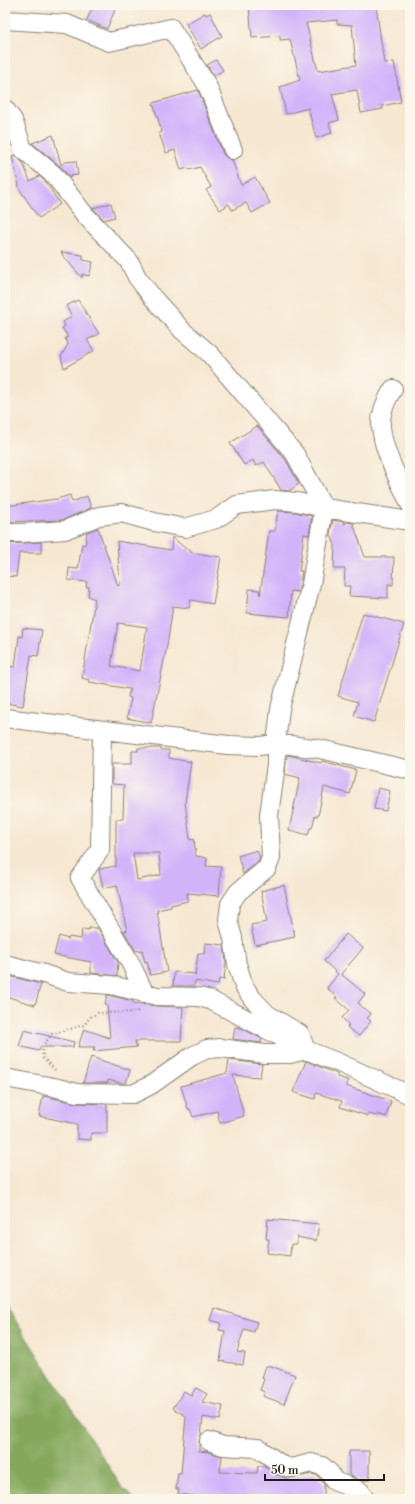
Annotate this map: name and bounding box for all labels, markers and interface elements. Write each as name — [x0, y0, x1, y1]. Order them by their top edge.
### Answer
scale bar — [265, 1456, 384, 1482]
text: 50 m — [271, 1463, 299, 1478]

